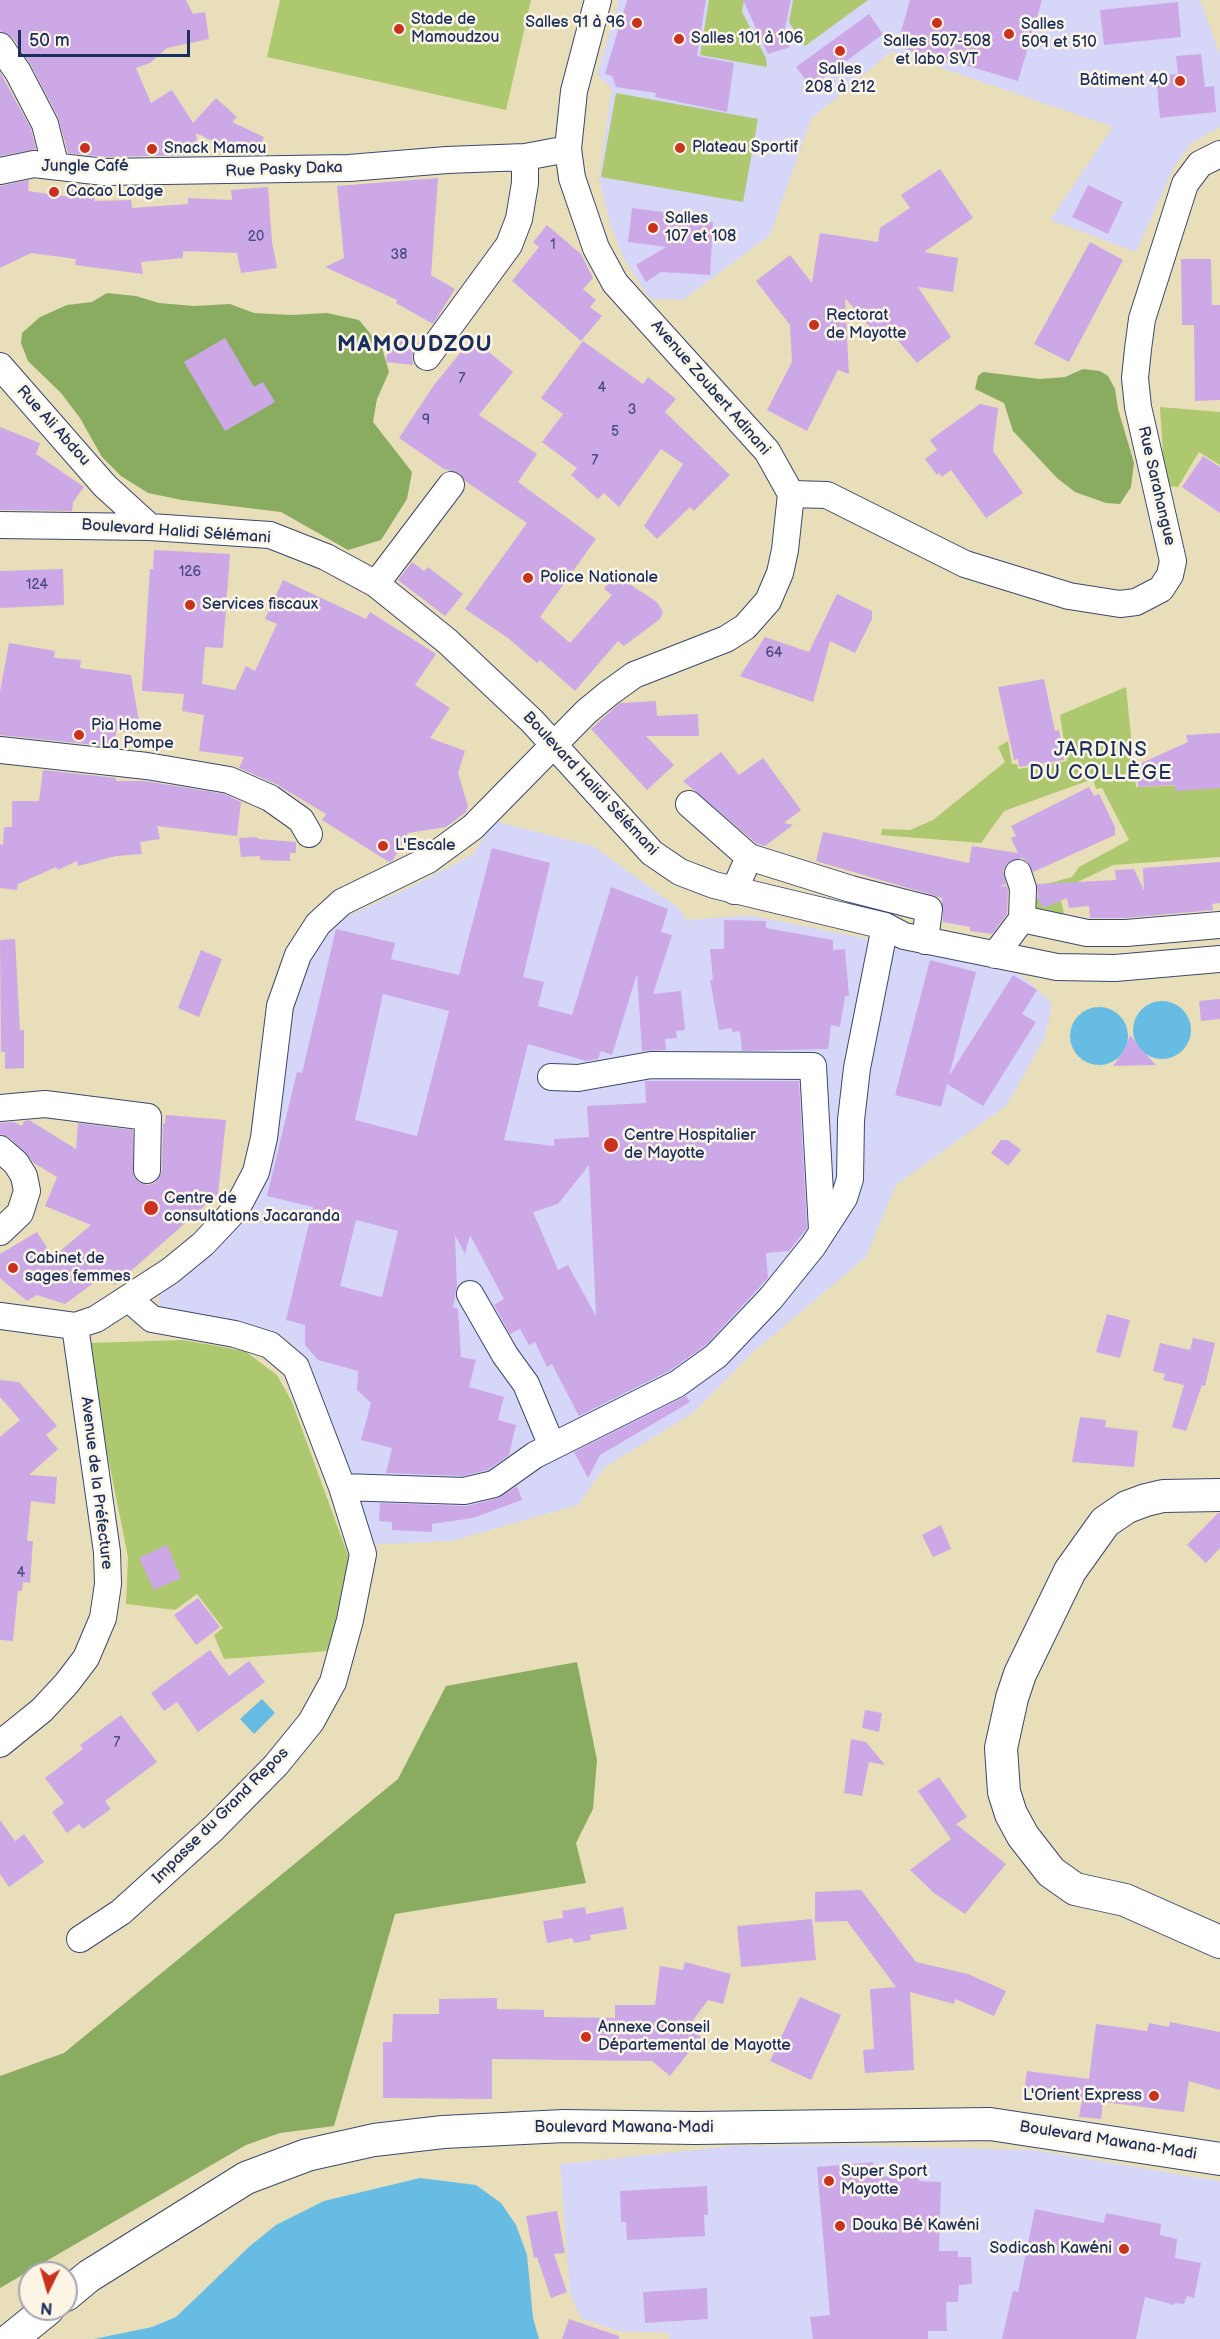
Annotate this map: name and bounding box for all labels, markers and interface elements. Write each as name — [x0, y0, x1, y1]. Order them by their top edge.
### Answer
place label: Stade de Mamoudzou — [411, 10, 499, 48]
place label: Salles 91 à 96 — [525, 13, 625, 33]
place label: Salles 509 et 510 — [1021, 15, 1097, 53]
marker: Salles 91 à 96 — [630, 16, 644, 30]
marker: Salles 507-508 et labo SVT — [930, 16, 944, 30]
scale bar — [21, 18, 194, 56]
marker: Stade de Mamoudzou — [392, 22, 406, 36]
marker: Salles 509 et 510 — [1002, 27, 1016, 41]
place label: Salles 101 à 106 — [691, 29, 803, 49]
text: 50 m — [29, 30, 70, 51]
marker: Salles 101 à 106 — [672, 32, 686, 46]
place label: Salles 507-508 et labo SVT — [883, 32, 991, 70]
marker: Salles 208 à 212 — [833, 44, 847, 58]
place label: Salles 208 à 212 — [805, 60, 875, 98]
place label: Bâtiment 40 — [1079, 71, 1168, 91]
marker: Bâtiment 40 — [1173, 74, 1187, 88]
place label: Plateau Sportif — [692, 138, 798, 158]
place label: Snack Mamou — [164, 139, 266, 159]
marker: Jungle Café — [78, 141, 92, 155]
marker: Plateau Sportif — [673, 141, 687, 155]
marker: Snack Mamou — [145, 142, 159, 156]
place label: Jungle Café — [41, 157, 129, 177]
street label: Rue Pasky Daka — [225, 158, 343, 182]
place label: Cacao Lodge — [66, 182, 163, 202]
marker: Cacao Lodge — [47, 185, 61, 199]
place label: Salles 107 et 108 — [665, 209, 736, 247]
marker: Salles 107 et 108 — [646, 221, 660, 235]
house number: 20 — [248, 229, 264, 245]
house number: 1 — [550, 237, 556, 253]
house number: 38 — [391, 247, 407, 263]
place label: Rectorat de Mayotte — [826, 306, 906, 344]
street label: Avenue Zoubert Adinani — [646, 317, 774, 459]
marker: Rectorat de Mayotte — [807, 318, 821, 332]
district label: MAMOUDZOU — [337, 332, 493, 358]
house number: 7 — [459, 371, 465, 387]
house number: 4 — [598, 380, 606, 396]
street label: Rue Ali Abdou — [12, 382, 94, 470]
house number: 3 — [628, 402, 636, 418]
house number: 9 — [422, 412, 430, 428]
house number: 5 — [611, 424, 619, 440]
street label: Rue Sarahangue — [1133, 424, 1179, 548]
house number: 7 — [592, 453, 598, 469]
street label: Boulevard Halidi Sélémani — [81, 516, 271, 548]
house number: 126 — [179, 564, 201, 580]
place label: Police Nationale — [540, 568, 658, 588]
marker: Police Nationale — [521, 571, 535, 585]
house number: 124 — [26, 577, 48, 593]
place label: Services fiscaux — [202, 595, 318, 615]
marker: Services fiscaux — [183, 598, 197, 612]
house number: 64 — [765, 645, 783, 661]
street label: Boulevard Halidi Sélémani — [518, 708, 662, 860]
place label: Pia Home - La Pompe — [91, 716, 174, 754]
marker: Pia Home - La Pompe — [72, 728, 86, 742]
district label: JARDINS DU COLLÈGE — [1029, 739, 1173, 786]
place label: L'Escale — [395, 836, 455, 856]
marker: L'Escale — [376, 839, 390, 853]
place label: Centre Hospitalier de Mayotte — [624, 1126, 756, 1164]
marker: Centre Hospitalier de Mayotte — [602, 1136, 620, 1154]
place label: Centre de consultations Jacaranda — [164, 1189, 340, 1227]
marker: Centre de consultations Jacaranda — [142, 1199, 160, 1217]
place label: Cabinet de sages femmes — [25, 1249, 131, 1287]
marker: Cabinet de sages femmes — [6, 1261, 20, 1275]
street label: Avenue de la Préfecture — [76, 1395, 116, 1571]
house number: 4 — [17, 1565, 25, 1581]
house number: 7 — [114, 1735, 120, 1751]
street label: Impasse du Grand Repos — [149, 1744, 293, 1888]
place label: Annexe Conseil Départemental de Mayotte — [598, 2018, 791, 2056]
marker: Annexe Conseil Départemental de Mayotte — [579, 2030, 593, 2044]
place label: L'Orient Express — [1023, 2086, 1142, 2106]
marker: L'Orient Express — [1147, 2089, 1161, 2103]
street label: Boulevard Mawana-Madi — [1018, 2117, 1198, 2165]
street label: Boulevard Mawana-Madi — [534, 2118, 714, 2138]
place label: Super Sport Mayotte — [841, 2162, 927, 2200]
marker: Super Sport Mayotte — [822, 2174, 836, 2188]
place label: Douka Bé Kawéni — [852, 2216, 979, 2236]
marker: Douka Bé Kawéni — [833, 2219, 847, 2233]
place label: Sodicash Kawéni — [989, 2239, 1112, 2259]
marker: Sodicash Kawéni — [1117, 2242, 1131, 2256]
north arrow — [18, 2261, 78, 2321]
text: N — [40, 2297, 53, 2317]

